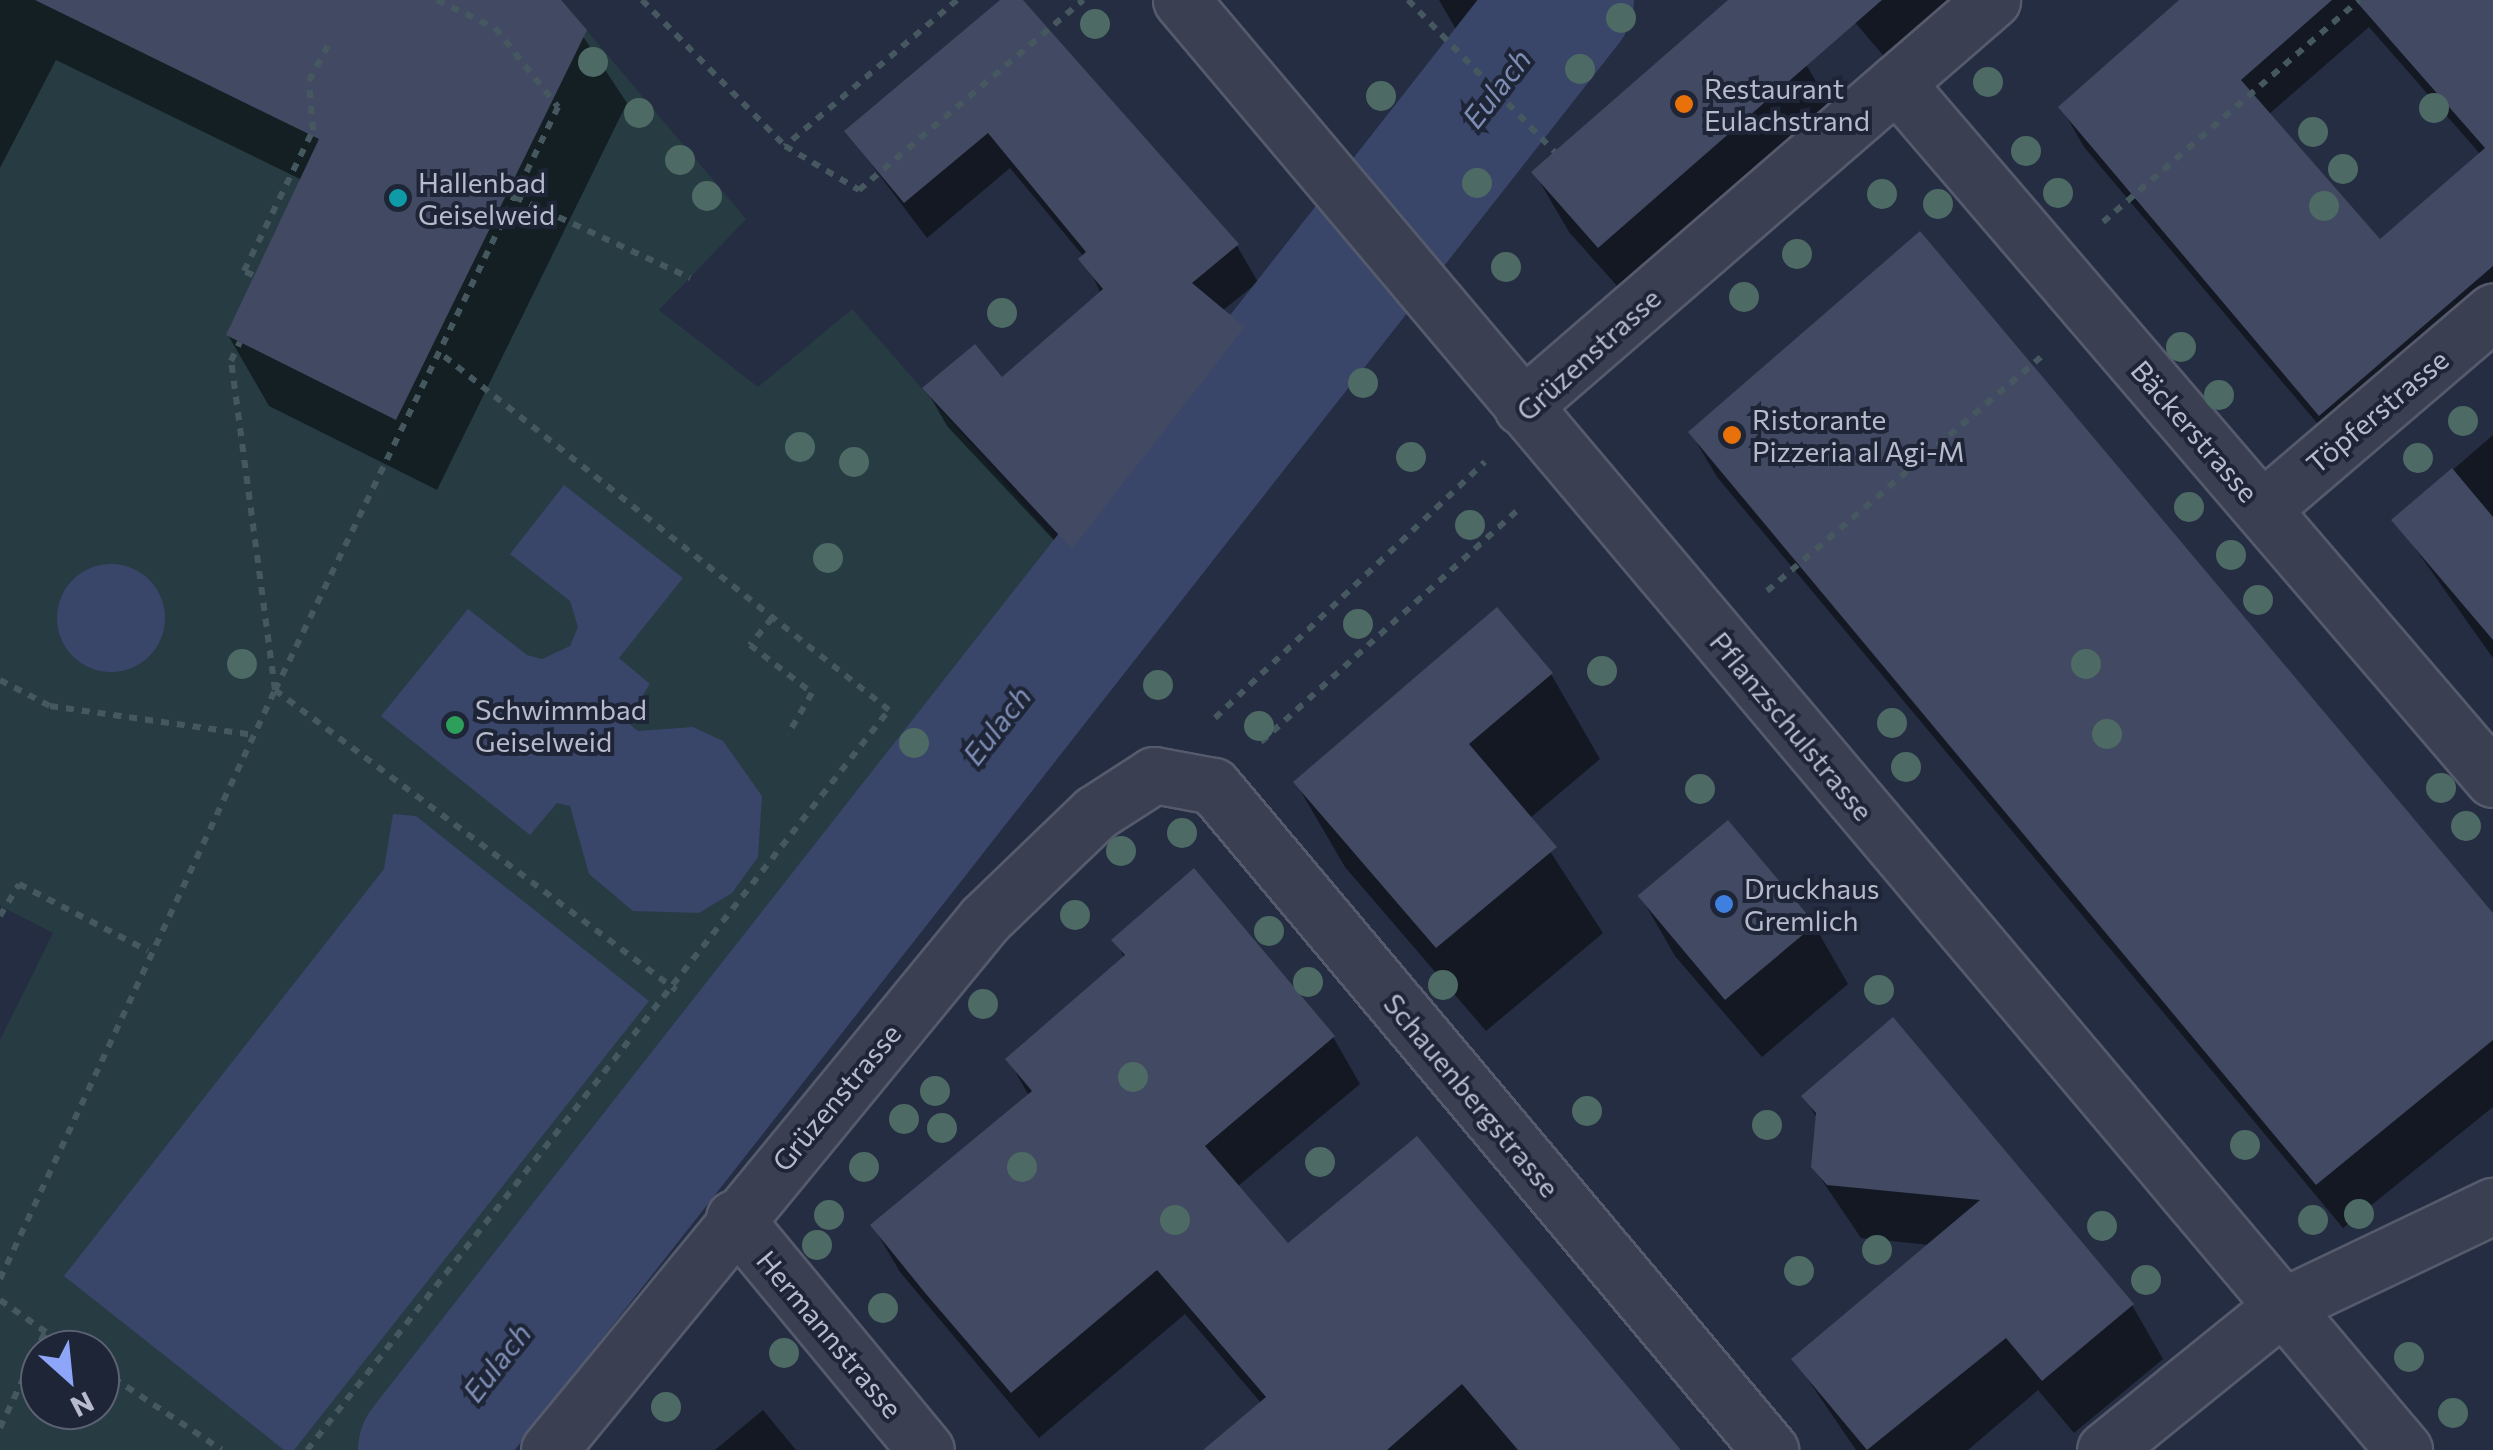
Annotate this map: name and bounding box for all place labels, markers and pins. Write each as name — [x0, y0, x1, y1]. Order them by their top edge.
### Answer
place label: Restaurant Eulachstrand — [1704, 71, 1870, 137]
marker: Restaurant Eulachstrand — [1673, 93, 1695, 115]
place label: Hallenbad Geiselweid — [418, 165, 555, 231]
marker: Hallenbad Geiselweid — [387, 187, 409, 209]
place label: Ristorante Pizzeria al Agi-M — [1752, 402, 1964, 468]
marker: Ristorante Pizzeria al Agi-M — [1721, 424, 1743, 446]
place label: Schwimmbad Geiselweid — [475, 692, 647, 758]
marker: Schwimmbad Geiselweid — [444, 714, 466, 736]
place label: Druckhaus Gremlich — [1744, 871, 1880, 937]
marker: Druckhaus Gremlich — [1713, 893, 1735, 915]

